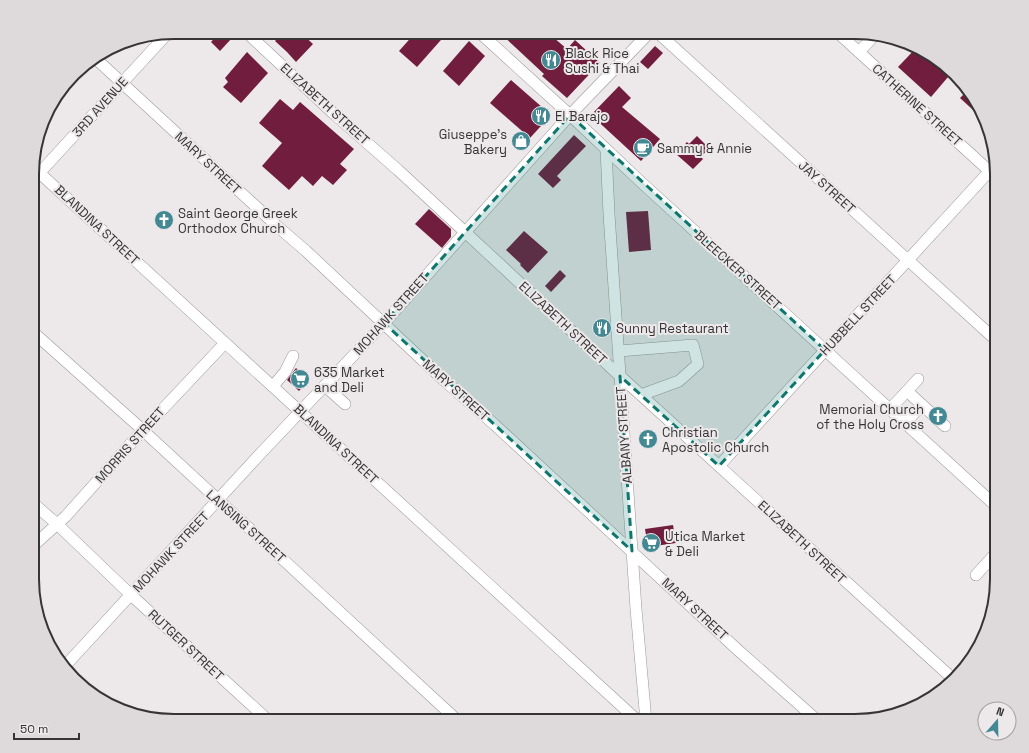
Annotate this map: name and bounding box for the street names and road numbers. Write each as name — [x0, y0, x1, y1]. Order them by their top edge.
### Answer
street label: ELIZABETH STREET — [277, 59, 373, 149]
street label: CATHERINE STREET — [868, 60, 966, 150]
street label: 3RD AVENUE — [68, 73, 132, 141]
street label: MARY STREET — [171, 128, 245, 198]
street label: JAY STREET — [795, 157, 859, 217]
street label: BLANDINA STREET — [51, 181, 143, 269]
street label: BLEECKER STREET — [691, 226, 785, 314]
street label: MOHAWK STREET — [350, 269, 433, 359]
street label: HUBBELL STREET — [816, 271, 900, 359]
street label: ELIZABETH STREET — [515, 278, 611, 368]
street label: MARY STREET — [419, 355, 493, 425]
street label: ALBANY STREET — [612, 385, 636, 484]
street label: BLANDINA STREET — [290, 400, 382, 488]
street label: MORRIS STREET — [91, 403, 169, 487]
street label: LANSING STREET — [203, 486, 290, 566]
street label: ELIZABETH STREET — [754, 497, 850, 587]
street label: MOHAWK STREET — [129, 508, 213, 596]
street label: MARY STREET — [658, 574, 732, 644]
street label: RUTGER STREET — [145, 606, 228, 685]

